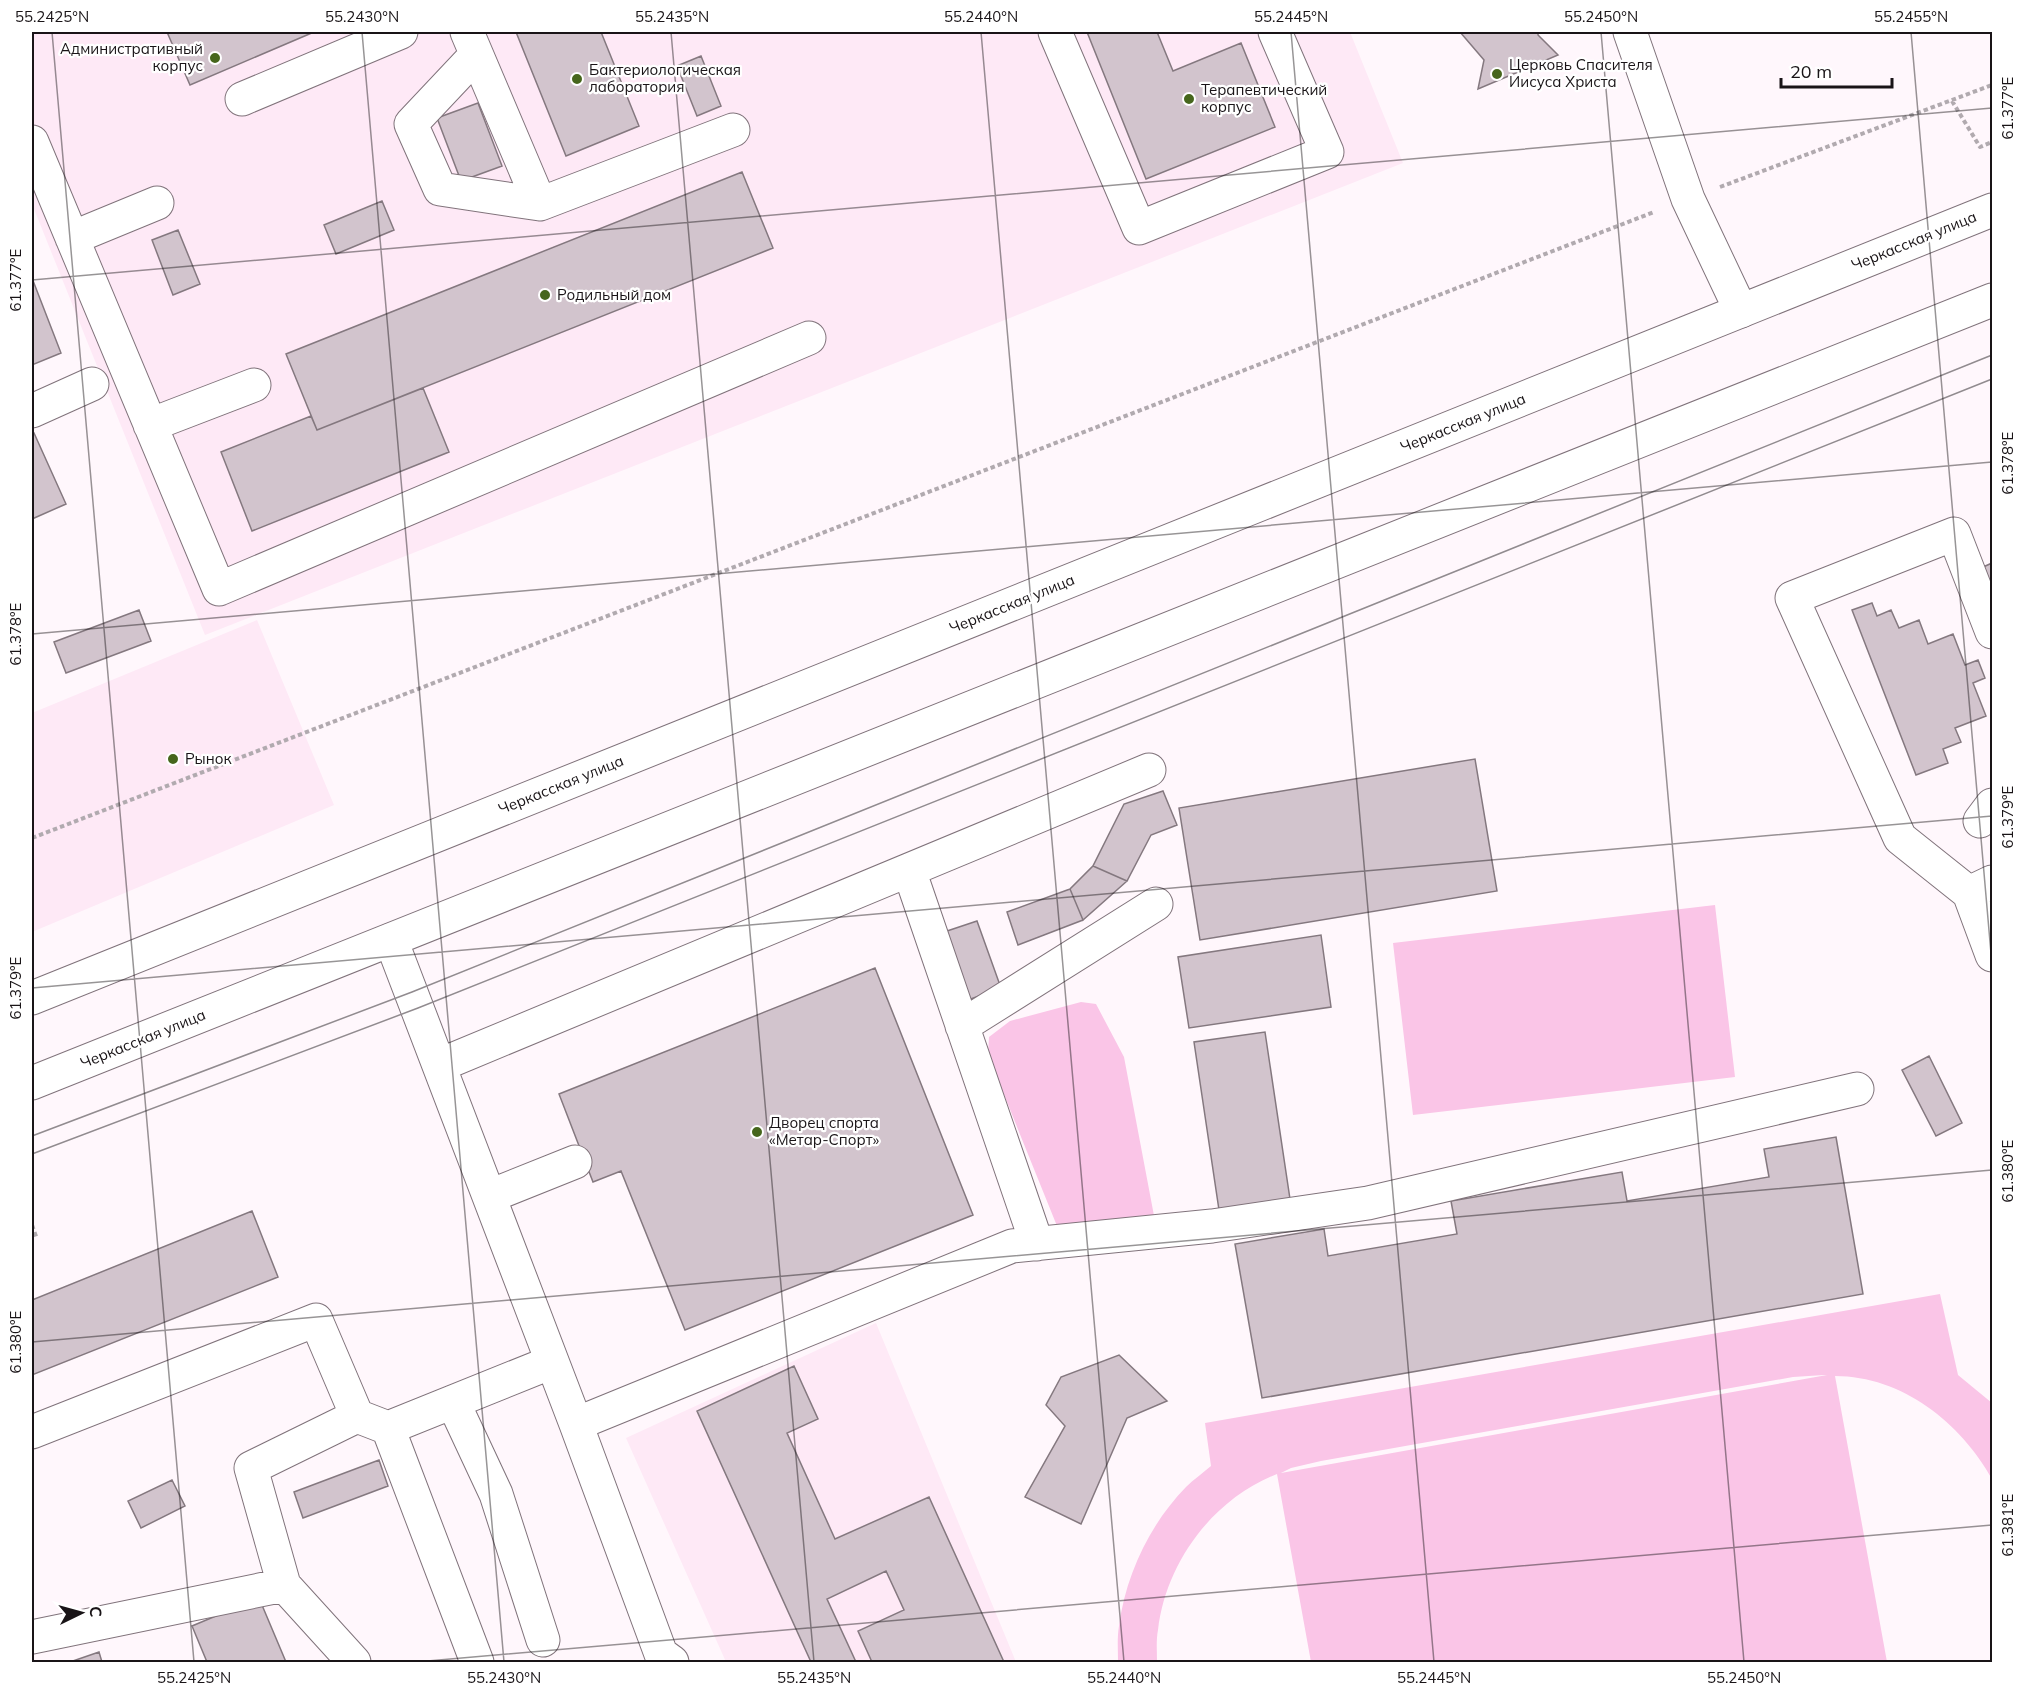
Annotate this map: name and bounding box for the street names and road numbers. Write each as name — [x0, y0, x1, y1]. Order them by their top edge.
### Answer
street label: Черкасская улица — [1848, 207, 1979, 274]
street label: Черкасская улица — [1397, 389, 1528, 456]
street label: Черкасская улица — [946, 570, 1077, 637]
street label: Черкасская улица — [495, 751, 626, 818]
street label: Черкасская улица — [77, 1005, 208, 1072]

